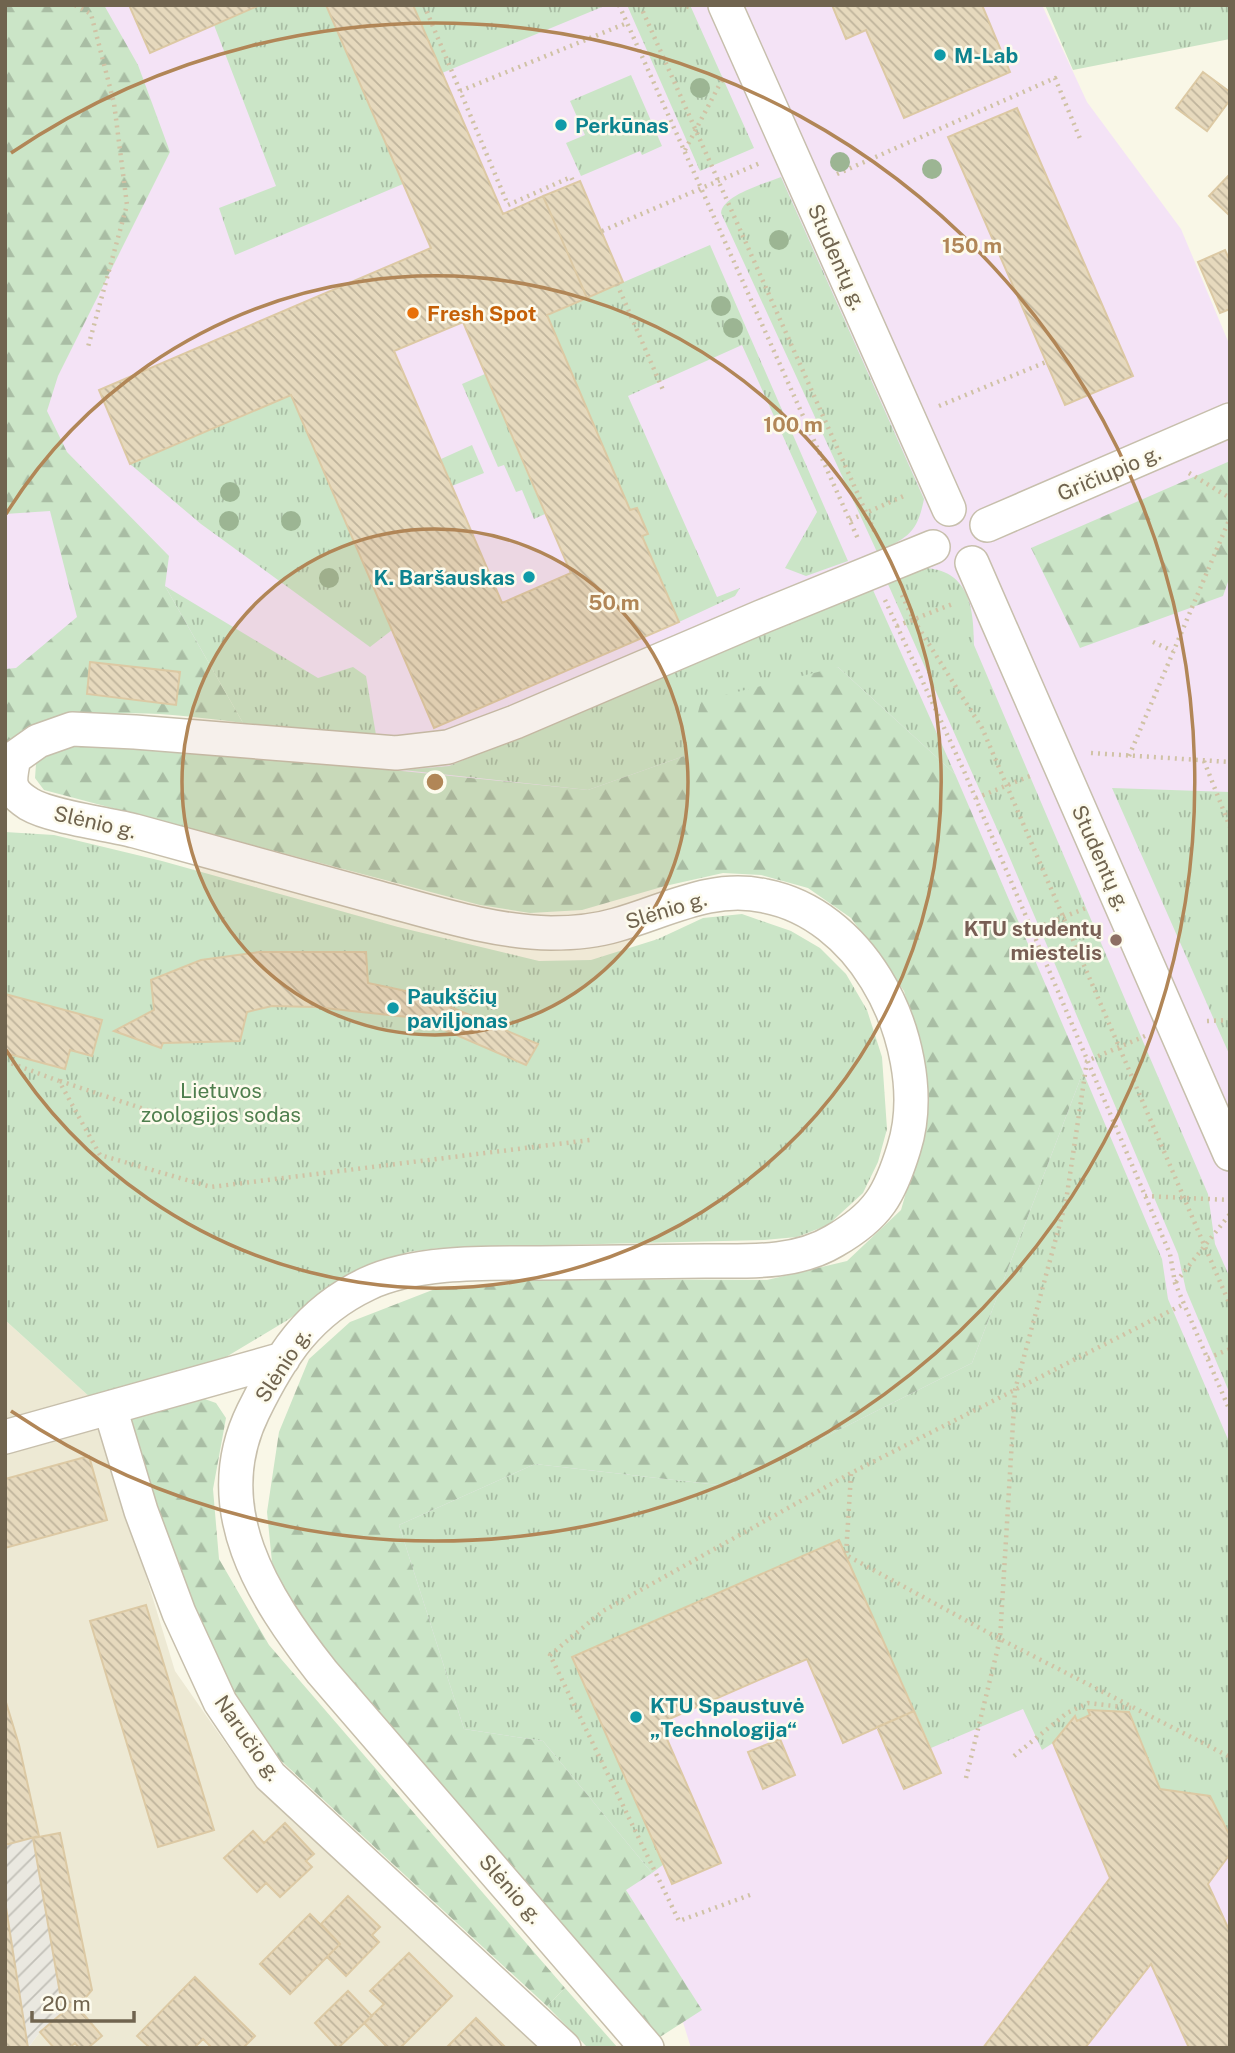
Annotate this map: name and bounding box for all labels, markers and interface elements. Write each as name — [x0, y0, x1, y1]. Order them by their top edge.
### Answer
place label: M-Lab — [954, 43, 1018, 68]
marker: M-Lab — [932, 47, 948, 63]
place label: Perkūnas — [575, 113, 669, 138]
marker: Perkūnas — [553, 117, 569, 133]
street label: Studentų g. — [803, 200, 871, 314]
text: 150 m — [942, 233, 1002, 258]
place label: Fresh Spot — [427, 301, 537, 326]
marker: Fresh Spot — [405, 305, 421, 321]
text: 100 m — [763, 412, 823, 437]
street label: Gričiupio g. — [1053, 440, 1165, 506]
place label: K. Baršauskas — [373, 565, 515, 590]
marker: K. Baršauskas — [521, 569, 537, 585]
text: 50 m — [588, 590, 640, 615]
centre of rings — [423, 770, 447, 794]
street label: Slėnio g. — [51, 800, 139, 844]
street label: Studentų g. — [1067, 801, 1135, 915]
street label: Slėnio g. — [622, 886, 710, 934]
place label: KTU studentų miestelis — [964, 916, 1102, 965]
marker: KTU studentų miestelis — [1108, 932, 1124, 948]
place label: Paukščių paviljonas — [407, 984, 508, 1033]
marker: Paukščių paviljonas — [385, 1000, 401, 1016]
park label: Lietuvos zoologijos sodas — [141, 1078, 301, 1127]
street label: Slėnio g. — [250, 1323, 316, 1407]
street label: Naručio g. — [209, 1690, 287, 1786]
place label: KTU Spaustuvė „Technologija“ — [650, 1693, 805, 1742]
marker: KTU Spaustuvė „Technologija“ — [628, 1709, 644, 1725]
street label: Slėnio g. — [474, 1849, 548, 1929]
scale bar — [32, 1980, 133, 2024]
text: 20 m — [42, 1991, 91, 2016]

